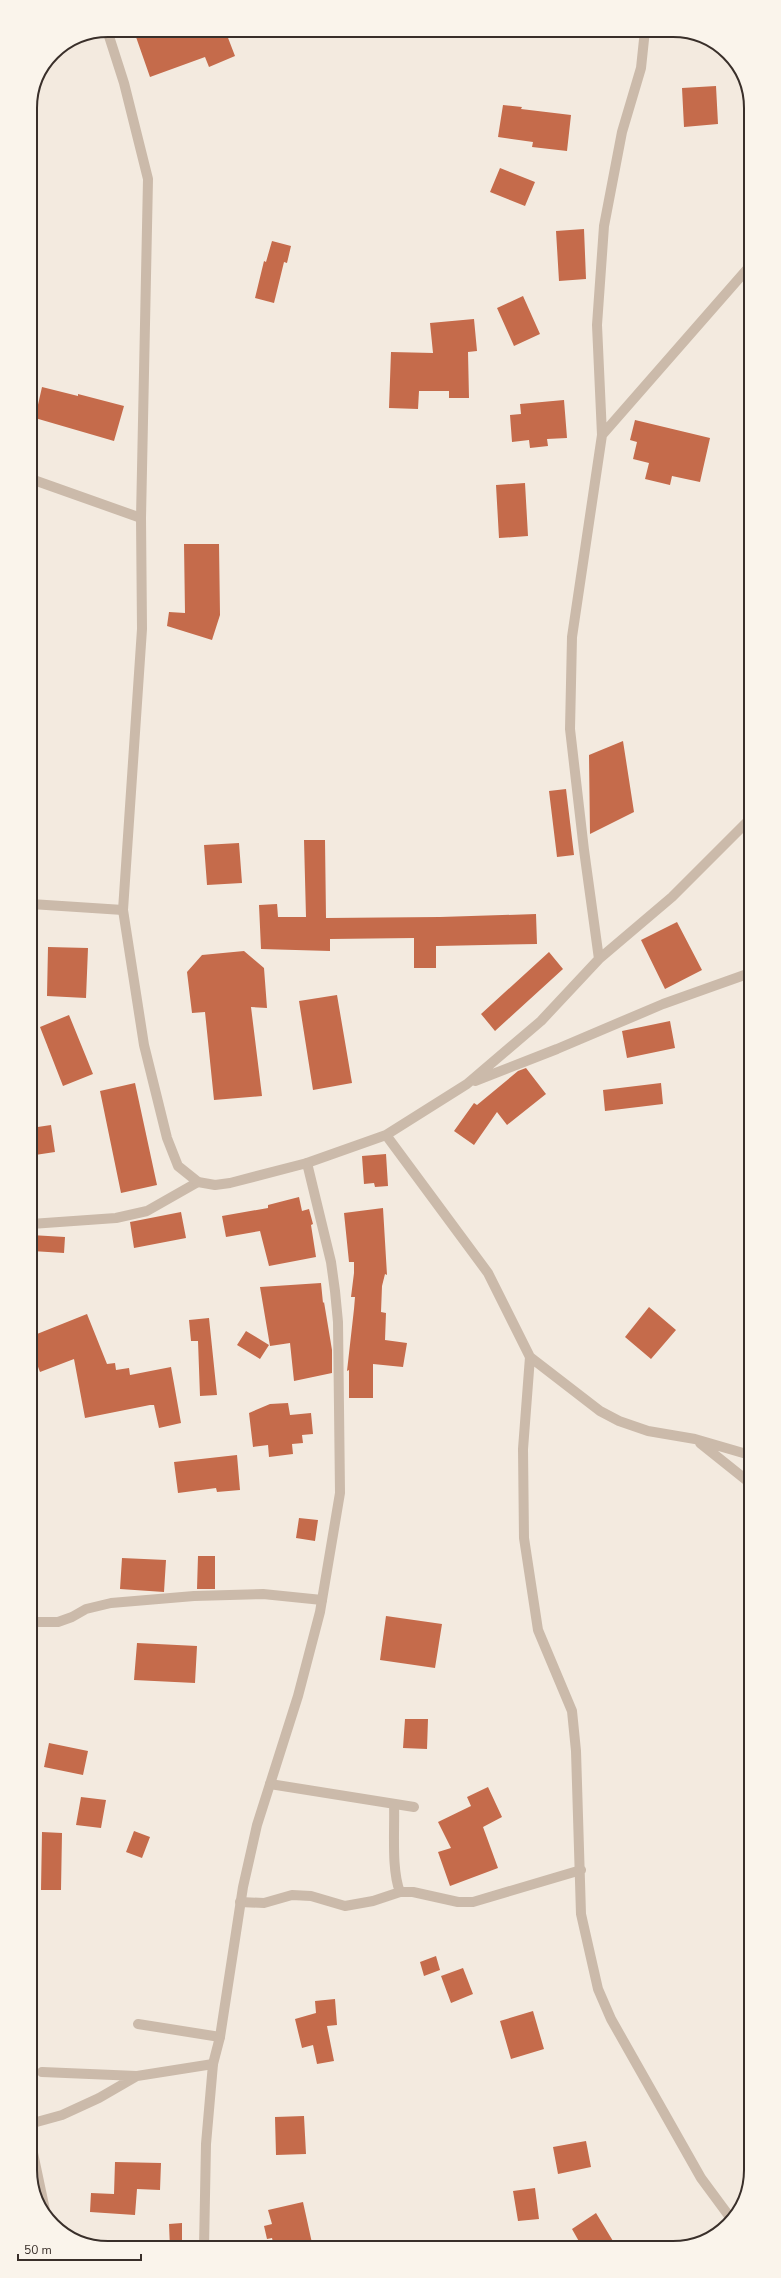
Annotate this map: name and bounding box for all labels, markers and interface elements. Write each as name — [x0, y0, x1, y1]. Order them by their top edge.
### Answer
scale bar — [18, 2236, 141, 2262]
text: 50 m — [24, 2242, 52, 2258]

